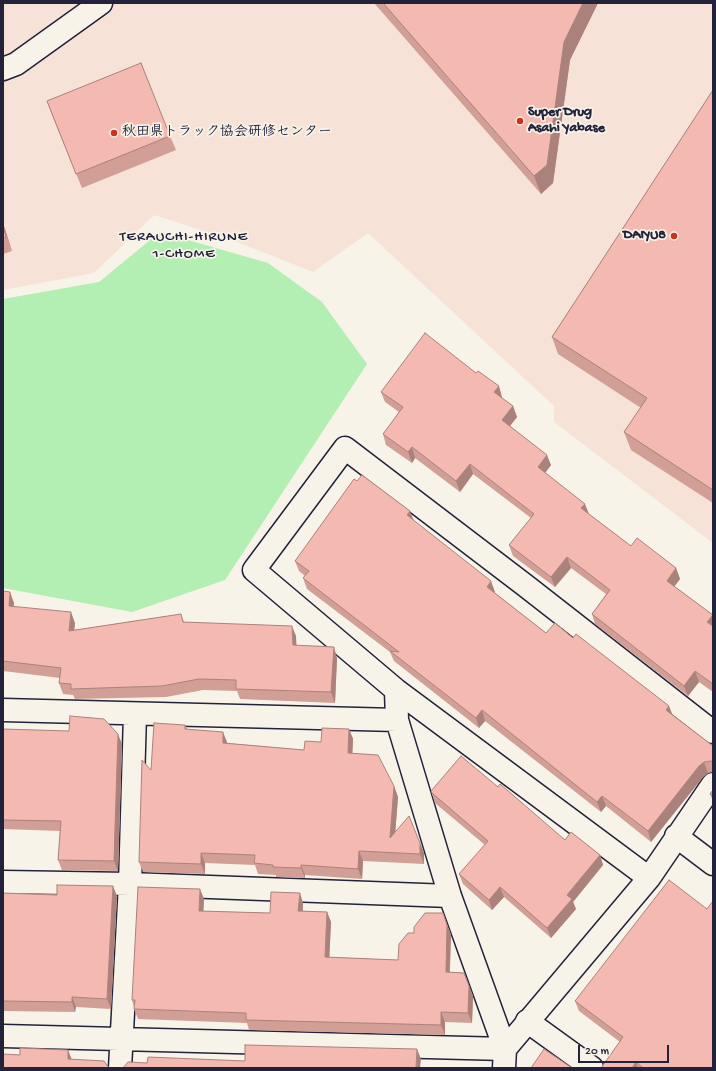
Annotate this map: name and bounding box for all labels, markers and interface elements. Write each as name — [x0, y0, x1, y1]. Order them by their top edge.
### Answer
place label: Super Drug Asahi Yabase — [528, 105, 605, 138]
marker: Super Drug Asahi Yabase — [515, 116, 525, 126]
place label: 秋田県トラック協会研修センター — [122, 125, 332, 141]
marker: 秋田県トラック協会研修センター — [109, 128, 119, 138]
place label: DAIYU8 — [623, 228, 666, 244]
district label: TERAUCHI-HIRUNE 1-CHOME — [120, 229, 248, 264]
marker: DAIYU8 — [669, 231, 679, 241]
scale bar — [580, 1037, 671, 1063]
text: 20 m — [585, 1045, 609, 1059]

